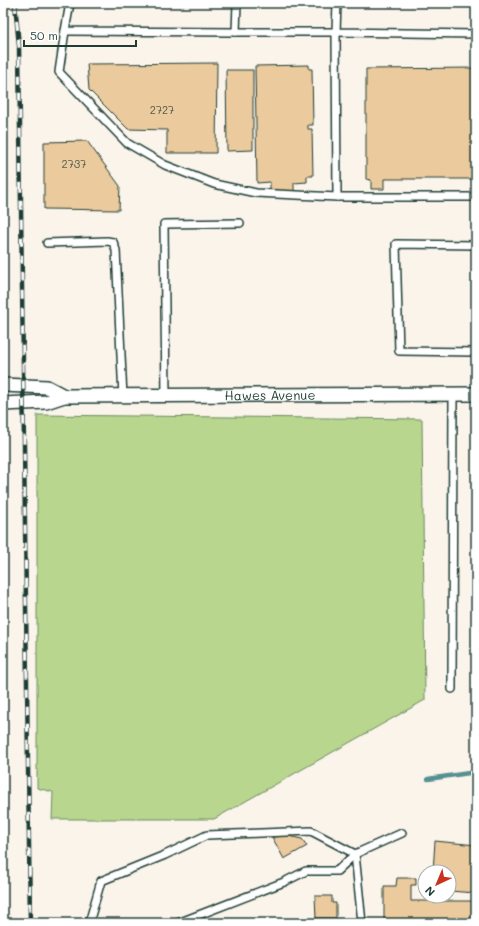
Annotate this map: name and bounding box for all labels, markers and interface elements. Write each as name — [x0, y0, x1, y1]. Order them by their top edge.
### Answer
scale bar — [24, 22, 136, 48]
text: 50 m — [30, 27, 58, 43]
house number: 2727 — [150, 102, 174, 117]
house number: 2737 — [62, 156, 86, 171]
street label: Hawes Avenue — [224, 386, 316, 403]
north arrow — [417, 864, 457, 904]
text: N — [421, 883, 438, 900]

